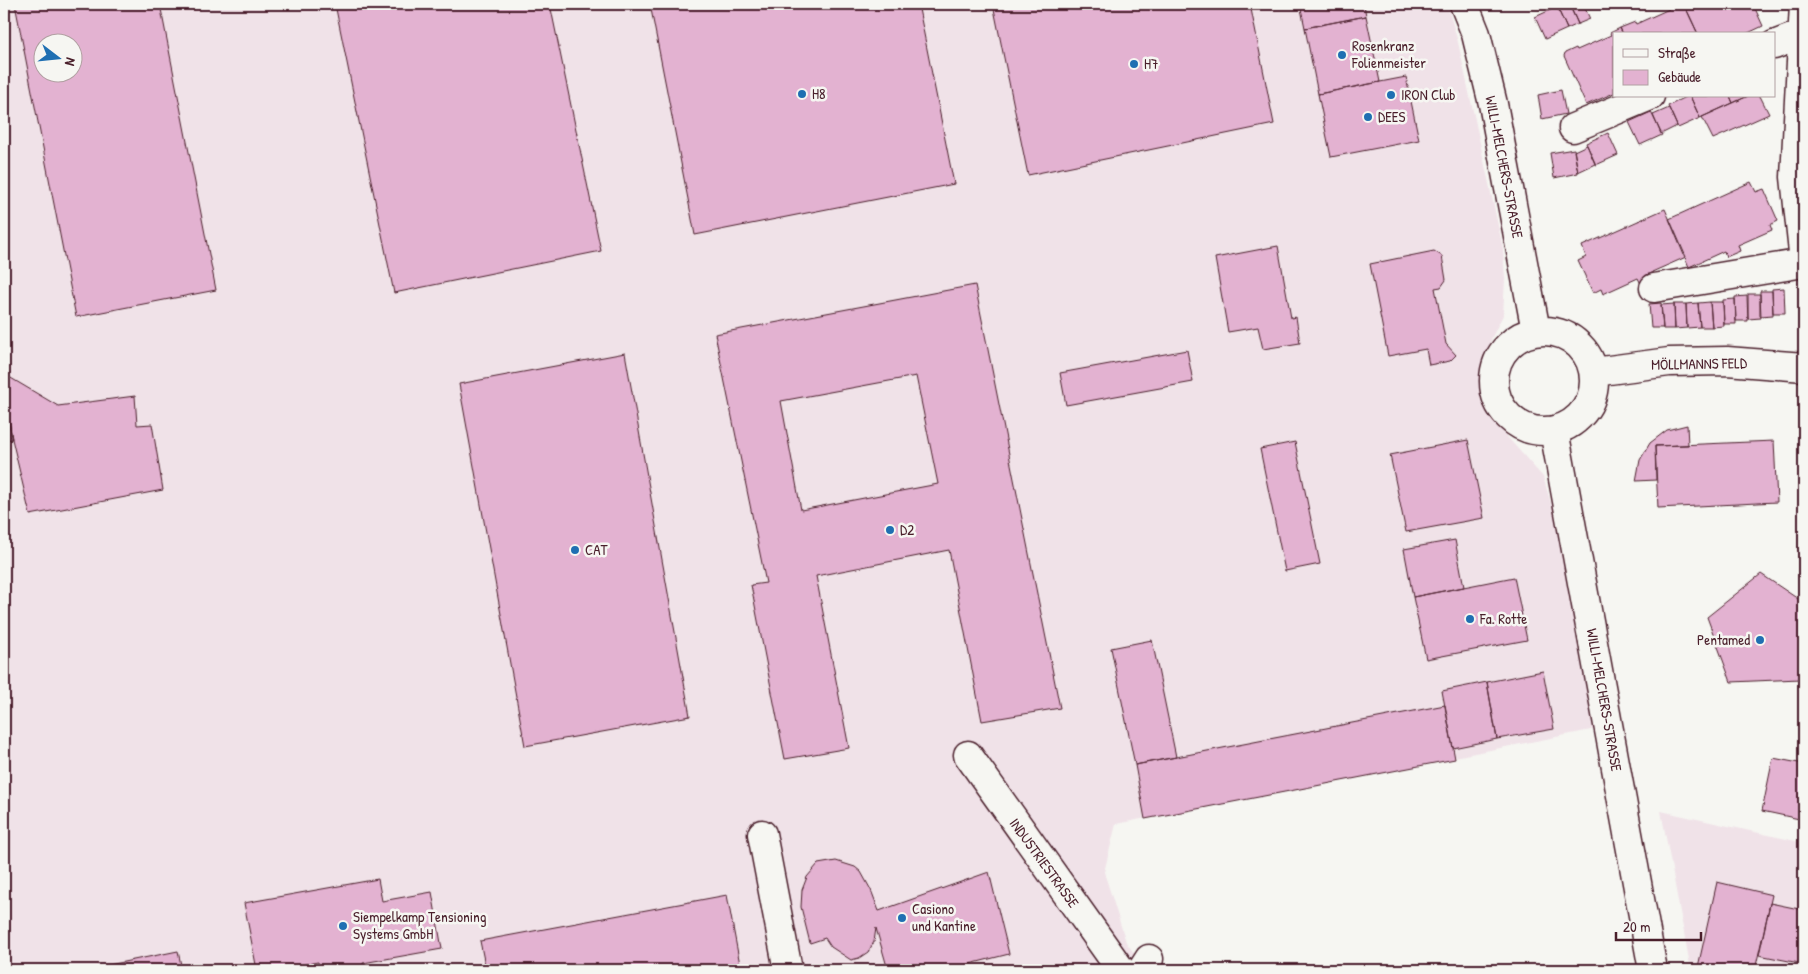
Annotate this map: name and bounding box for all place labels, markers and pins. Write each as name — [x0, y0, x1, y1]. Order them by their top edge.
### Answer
place label: Rosenkranz Folienmeister — [1351, 35, 1426, 73]
marker: Rosenkranz Folienmeister — [1336, 49, 1348, 61]
place label: H7 — [1144, 53, 1158, 74]
marker: H7 — [1128, 58, 1140, 70]
place label: H8 — [812, 83, 826, 104]
place label: IRON Club — [1401, 84, 1456, 105]
marker: H8 — [796, 88, 808, 100]
marker: IRON Club — [1385, 89, 1397, 101]
place label: DEES — [1378, 106, 1405, 127]
marker: DEES — [1362, 111, 1374, 123]
place label: D2 — [900, 519, 914, 540]
marker: D2 — [884, 524, 896, 536]
place label: CAT — [585, 539, 609, 560]
marker: CAT — [569, 544, 581, 556]
place label: Fa. Rotte — [1479, 608, 1527, 629]
marker: Fa. Rotte — [1464, 613, 1476, 625]
place label: Pentamed — [1697, 629, 1750, 650]
marker: Pentamed — [1754, 634, 1766, 646]
place label: Casiono und Kantine — [912, 898, 976, 936]
place label: Siempelkamp Tensioning Systems GmbH — [353, 906, 487, 944]
marker: Casiono und Kantine — [896, 912, 908, 924]
marker: Siempelkamp Tensioning Systems GmbH — [337, 920, 349, 932]

